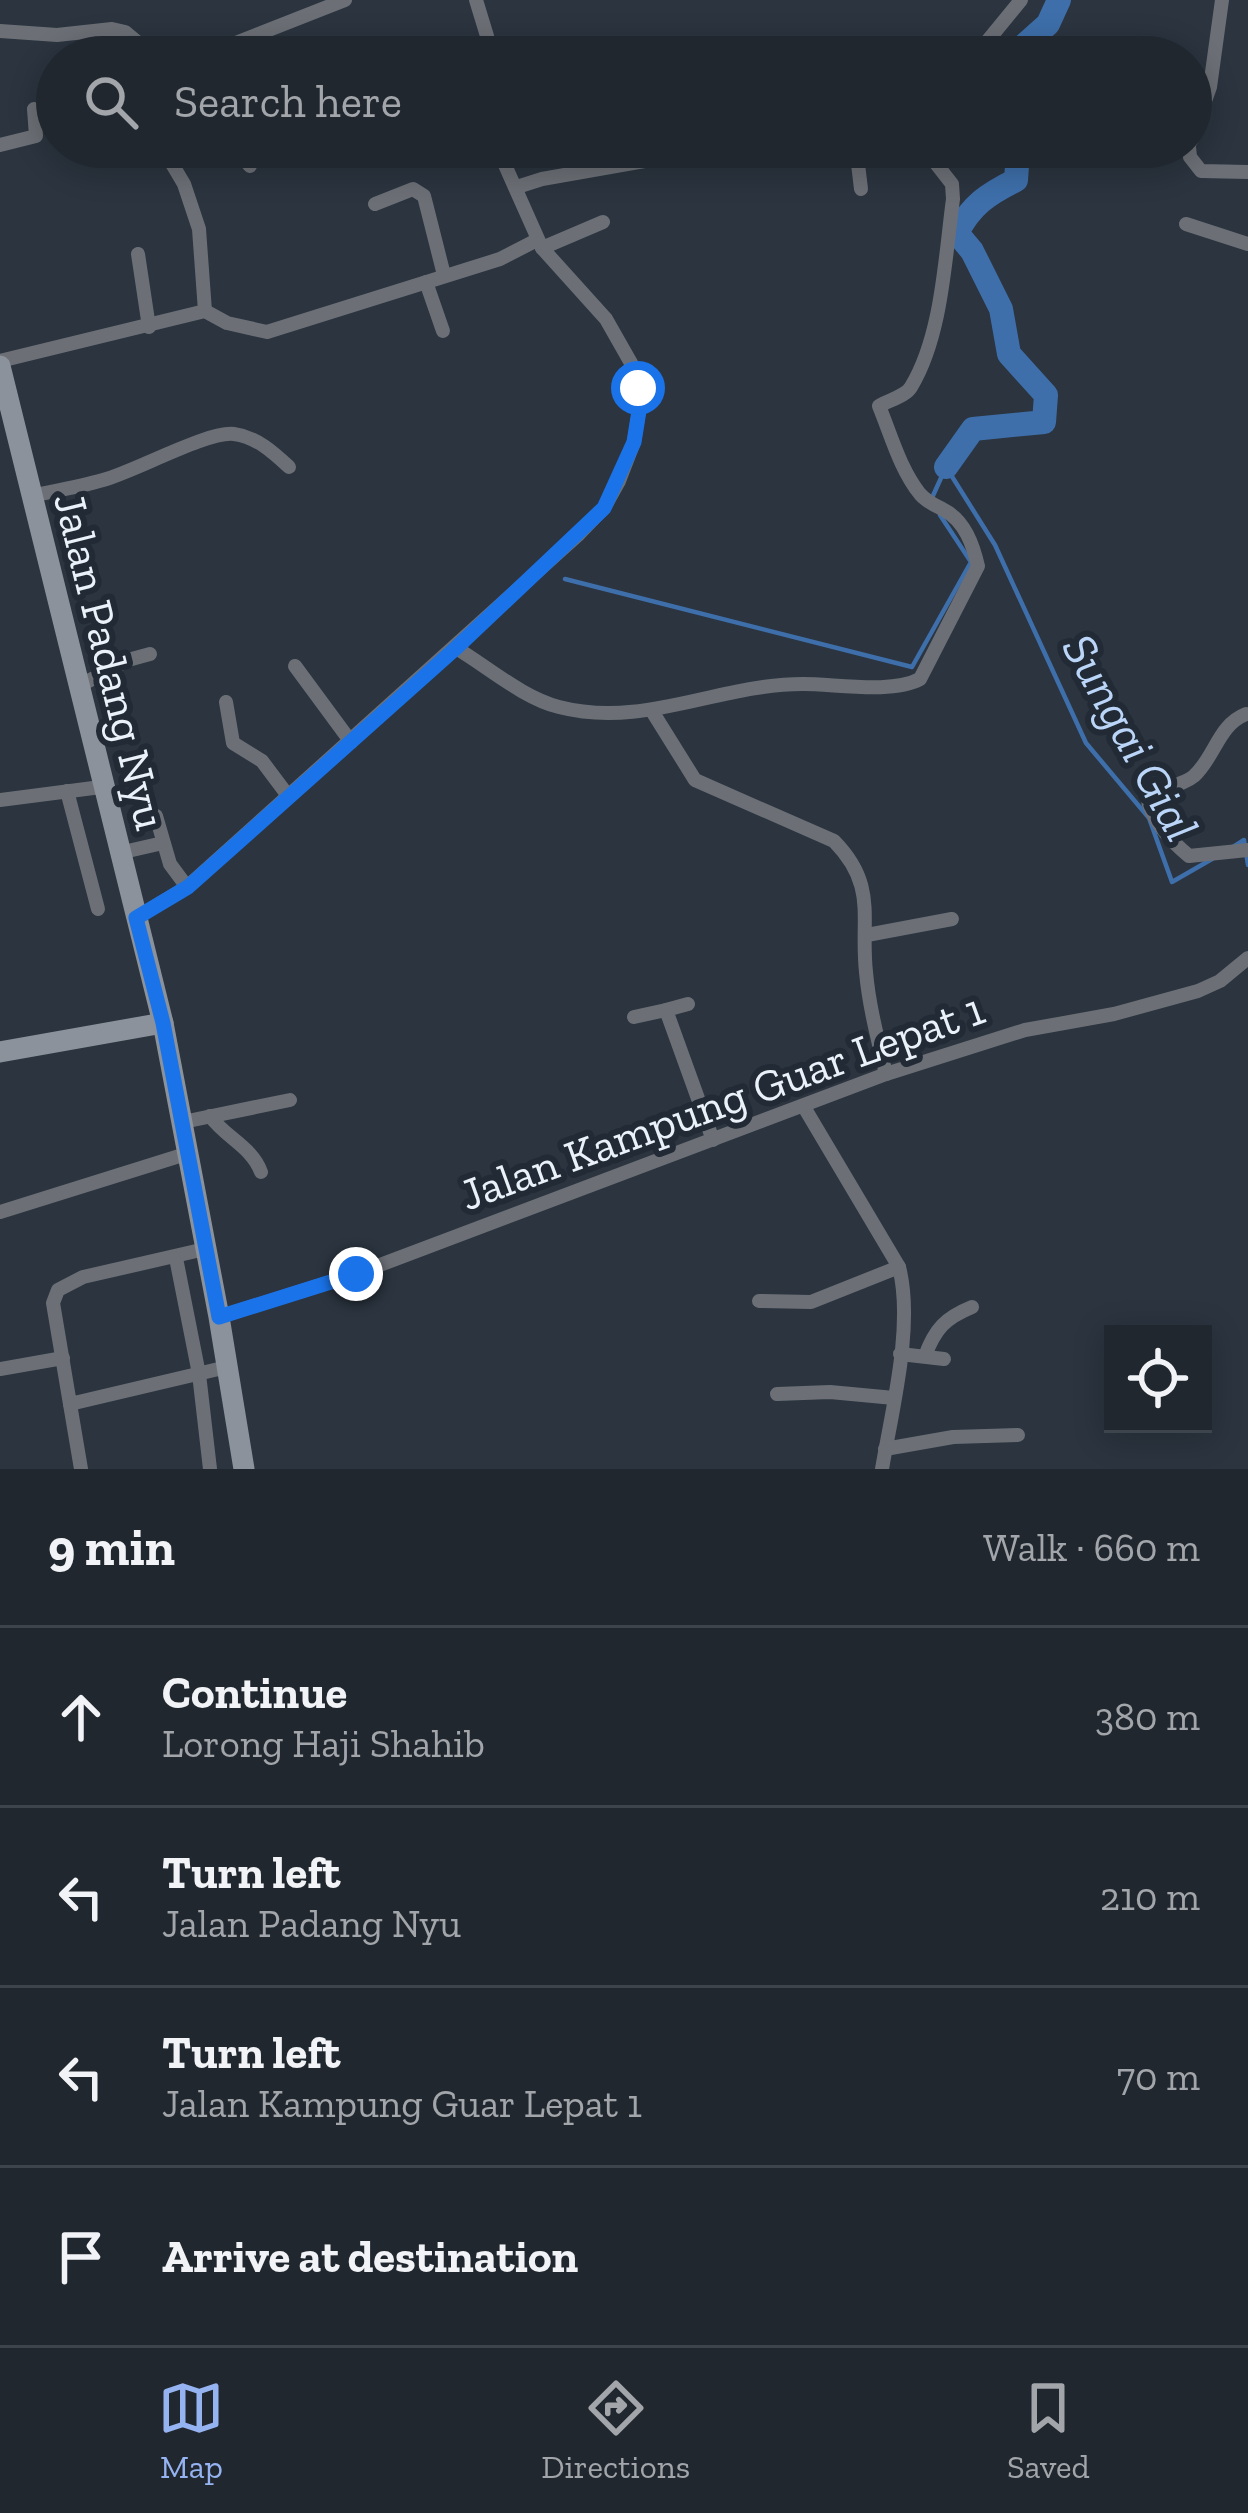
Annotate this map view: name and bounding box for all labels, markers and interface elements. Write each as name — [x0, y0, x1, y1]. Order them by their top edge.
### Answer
search box — [36, 36, 1212, 168]
icon: search — [78, 69, 144, 135]
text: Search here — [174, 75, 402, 129]
route start — [611, 361, 665, 415]
street label: Jalan Padang Nyu — [42, 487, 178, 835]
water label: Sungai Gial — [1051, 624, 1211, 850]
street label: Jalan Kampung Guar Lepat 1 — [453, 982, 992, 1222]
route end — [329, 1247, 383, 1301]
map controls — [1104, 1325, 1212, 1433]
button: locate — [1104, 1325, 1212, 1433]
text: 9 min — [48, 1517, 175, 1578]
text: Walk · 660 m — [983, 1524, 1200, 1571]
text: Continue — [162, 1666, 347, 1720]
icon: ahead — [48, 1684, 114, 1750]
text: 380 m — [1095, 1693, 1200, 1740]
text: Lorong Haji Shahib — [162, 1720, 485, 1767]
text: Turn left — [162, 1846, 340, 1900]
icon: left — [48, 1864, 114, 1930]
text: 210 m — [1100, 1873, 1200, 1920]
text: Jalan Padang Nyu — [162, 1900, 461, 1947]
text: Turn left — [162, 2026, 340, 2080]
icon: left — [48, 2044, 114, 2110]
text: 70 m — [1117, 2053, 1200, 2100]
text: Jalan Kampung Guar Lepat 1 — [162, 2080, 642, 2127]
icon: arrive — [48, 2224, 114, 2290]
text: Arrive at destination — [162, 2230, 578, 2284]
tab: Map — [158, 2375, 224, 2486]
tab: Directions — [541, 2375, 690, 2486]
tab: Saved — [1007, 2375, 1090, 2486]

